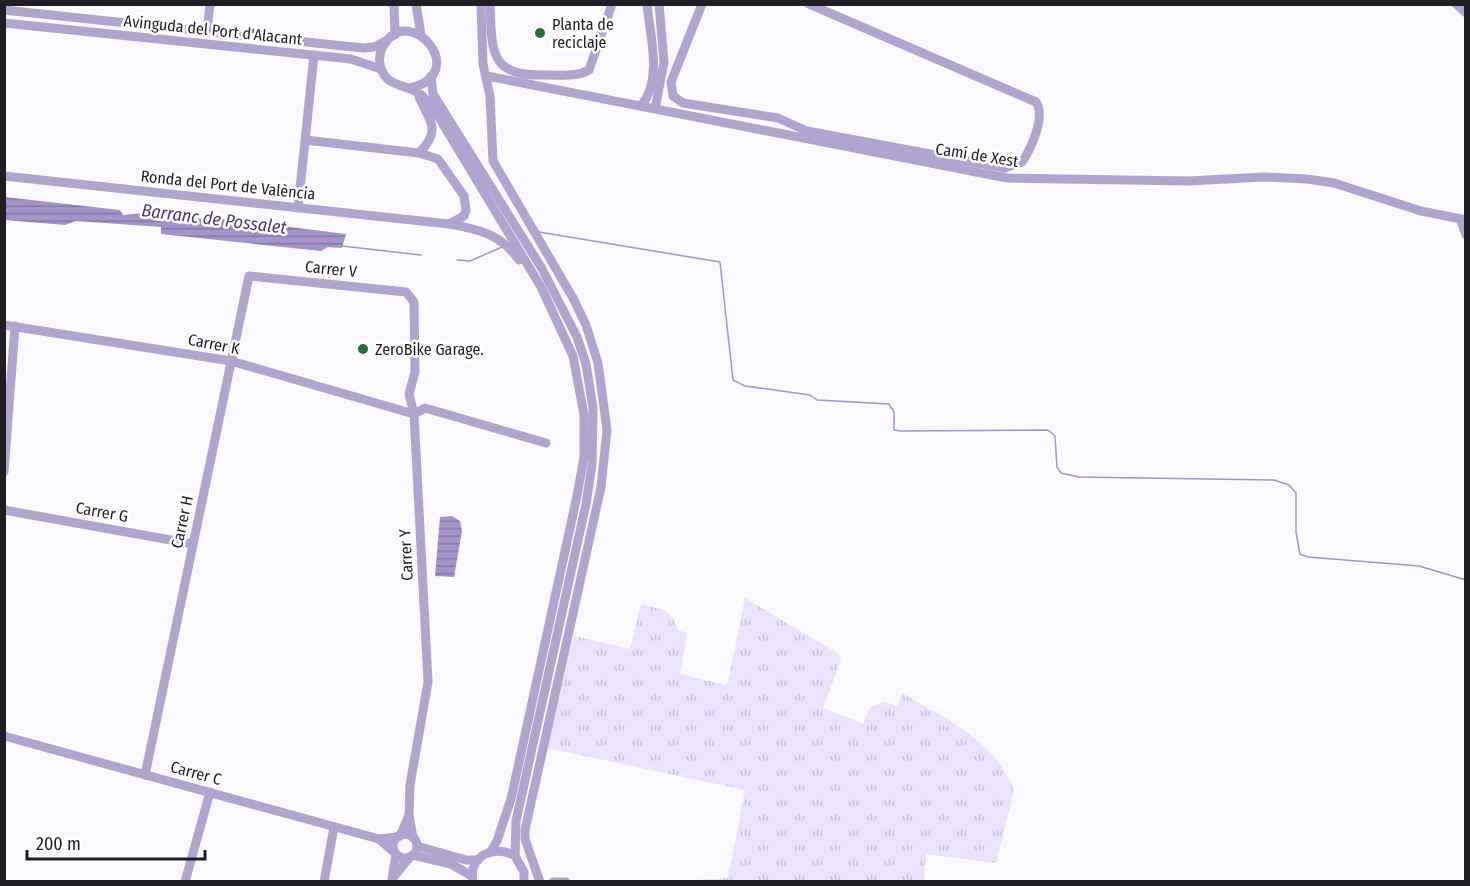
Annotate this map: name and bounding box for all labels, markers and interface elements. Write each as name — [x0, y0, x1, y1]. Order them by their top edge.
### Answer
street label: Avinguda del Port d'Alacant — [123, 11, 304, 49]
place label: Planta de reciclaje — [552, 15, 614, 52]
marker: Planta de reciclaje — [533, 26, 547, 40]
street label: Camí de Xest — [934, 139, 1021, 171]
street label: Ronda del Port de València — [140, 166, 316, 204]
water label: Barranc de Possalet — [140, 199, 288, 239]
street label: Carrer V — [304, 257, 359, 281]
street label: Carrer K — [187, 330, 242, 358]
place label: ZeroBike Garage. — [375, 340, 484, 359]
marker: ZeroBike Garage. — [356, 342, 370, 356]
street label: Carrer H — [167, 494, 197, 550]
street label: Carrer G — [74, 498, 130, 526]
street label: Carrer Y — [395, 529, 417, 581]
street label: Carrer C — [168, 757, 224, 789]
scale bar — [27, 823, 206, 861]
text: 200 m — [36, 833, 81, 855]

